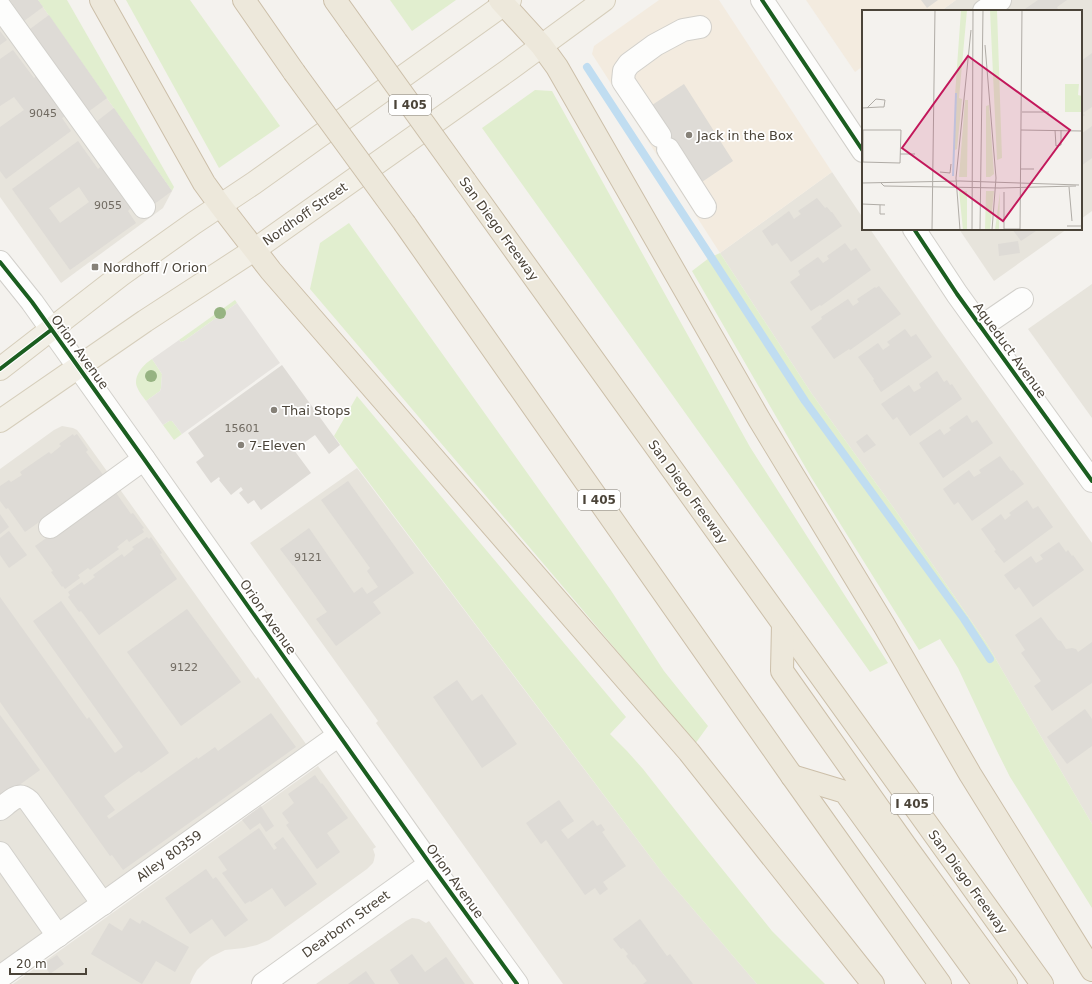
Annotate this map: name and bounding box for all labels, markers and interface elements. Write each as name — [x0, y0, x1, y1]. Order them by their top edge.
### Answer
inset map — [862, 10, 1082, 230]
road number: I 405 — [389, 95, 431, 115]
house number: 9045 — [29, 107, 57, 120]
place label: Jack in the Box — [696, 128, 794, 143]
marker: Jack in the Box — [684, 130, 694, 140]
street label: San Diego Freeway — [456, 174, 542, 284]
street label: Nordhoff Street — [260, 179, 350, 249]
house number: 9055 — [94, 199, 122, 212]
place label: Nordhoff / Orion — [103, 260, 207, 275]
marker: Nordhoff / Orion — [90, 262, 100, 272]
street label: Aqueduct Avenue — [970, 299, 1050, 401]
street label: Orion Avenue — [48, 312, 112, 392]
place label: Thai Stops — [281, 403, 350, 418]
marker: Thai Stops — [269, 405, 279, 415]
house number: 15601 — [225, 422, 260, 435]
street label: San Diego Freeway — [645, 437, 731, 547]
place label: 7-Eleven — [249, 438, 306, 453]
marker: 7-Eleven — [236, 440, 246, 450]
road number: I 405 — [578, 490, 620, 510]
house number: 9121 — [294, 551, 322, 564]
street label: Orion Avenue — [237, 577, 299, 657]
house number: 9122 — [170, 661, 198, 674]
road number: I 405 — [891, 794, 933, 814]
street label: Alley 80359 — [133, 827, 205, 885]
street label: San Diego Freeway — [925, 827, 1011, 937]
street label: Orion Avenue — [423, 841, 487, 921]
street label: Dearborn Street — [299, 887, 393, 961]
scale bar — [10, 950, 86, 976]
text: 20 m — [16, 957, 47, 971]

